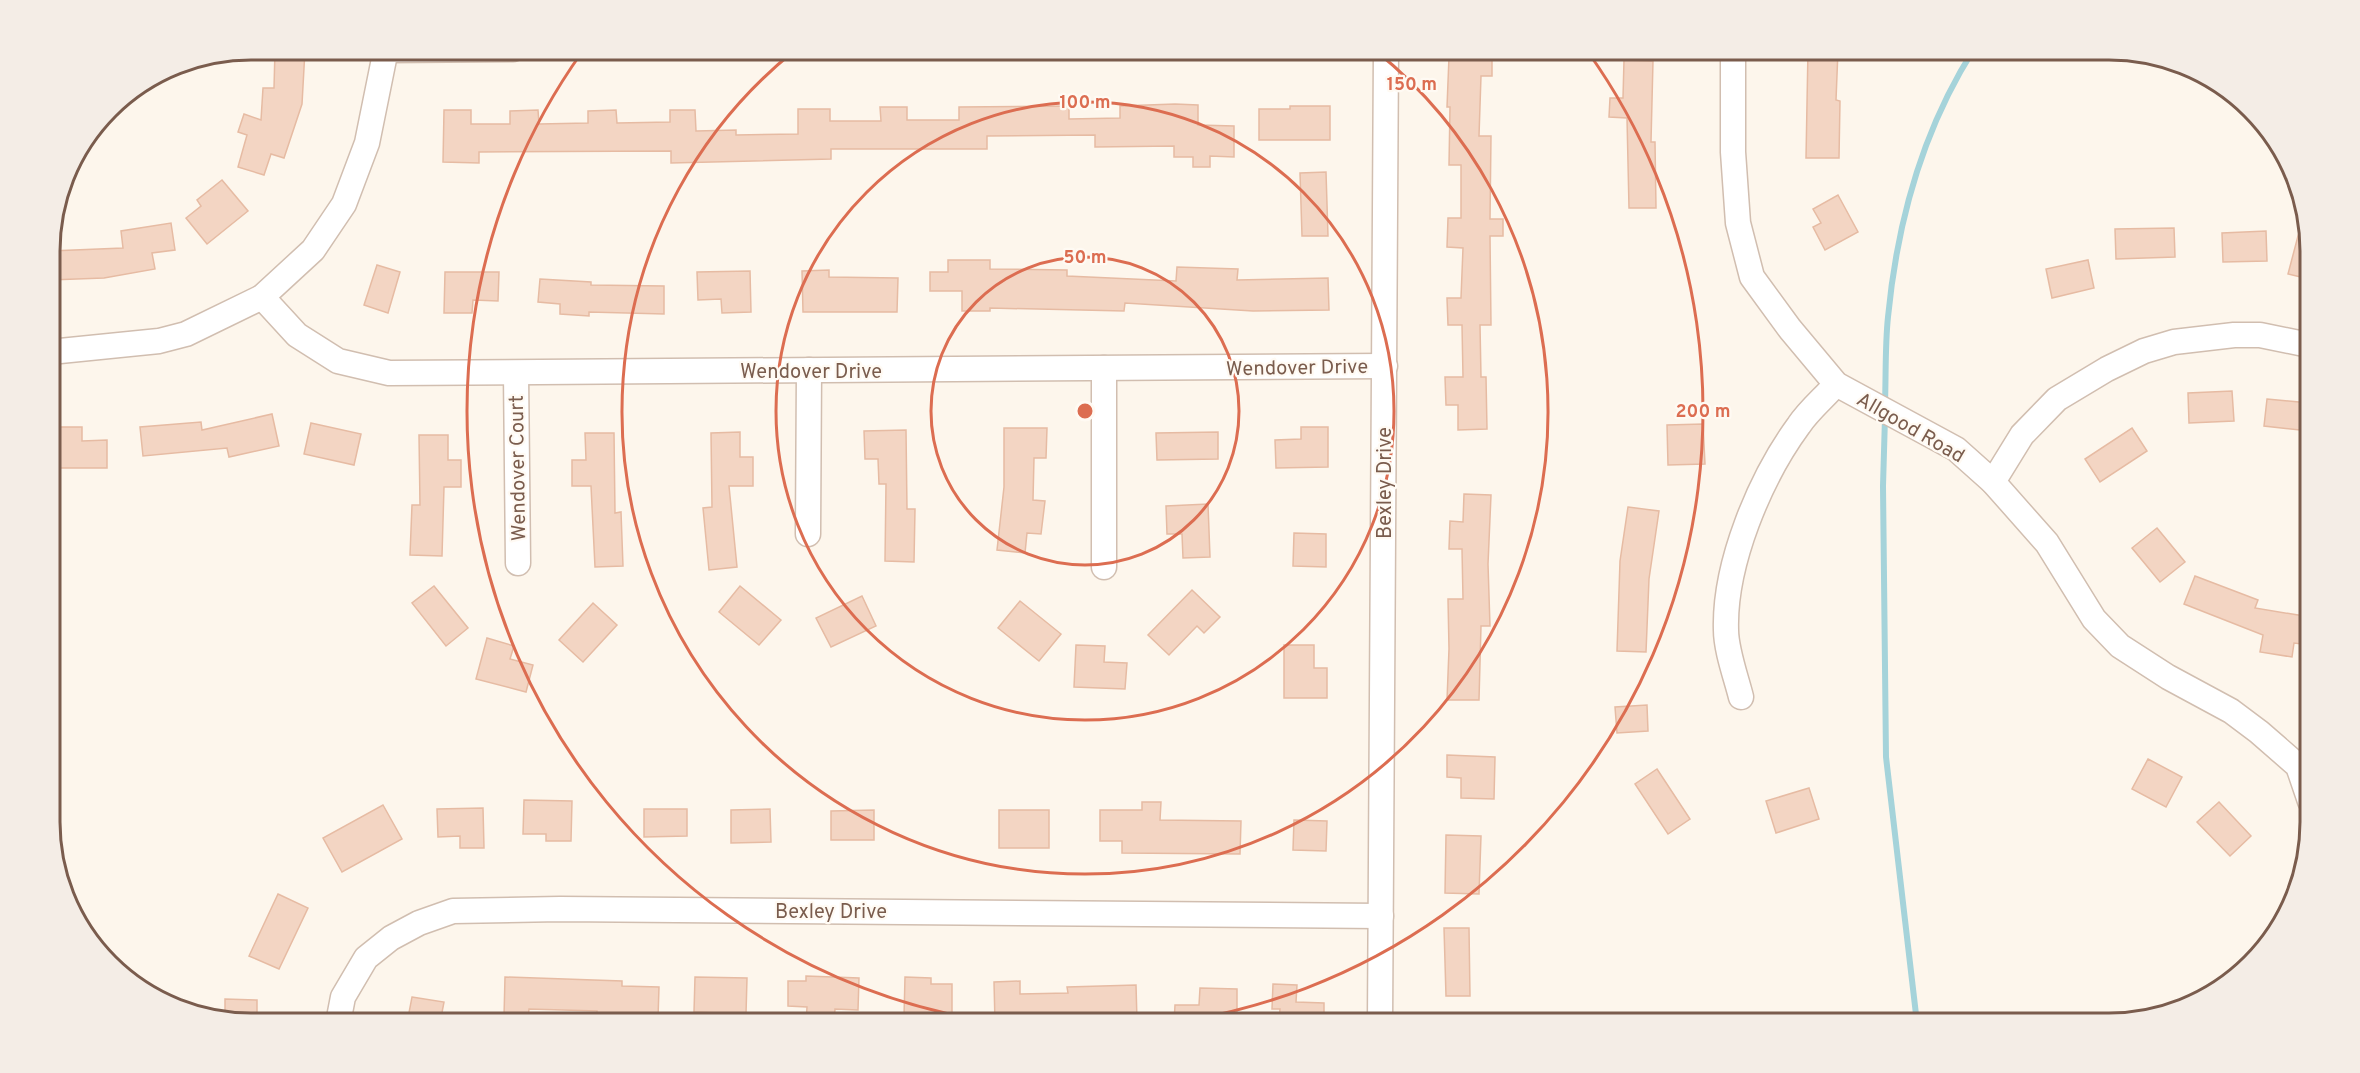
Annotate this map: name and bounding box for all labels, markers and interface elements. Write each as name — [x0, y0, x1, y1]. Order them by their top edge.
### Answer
text: 150 m — [1387, 74, 1437, 97]
text: 100 m — [1059, 92, 1111, 115]
text: 50 m — [1063, 247, 1107, 270]
street label: Wendover Drive — [1226, 355, 1368, 383]
street label: Wendover Drive — [740, 360, 882, 386]
street label: Allgood Road — [1851, 387, 1969, 470]
street label: Wendover Court — [505, 395, 533, 541]
centre of rings — [1075, 401, 1095, 421]
text: 200 m — [1675, 401, 1731, 424]
street label: Bexley Drive — [1373, 427, 1399, 539]
street label: Bexley Drive — [775, 900, 887, 926]

